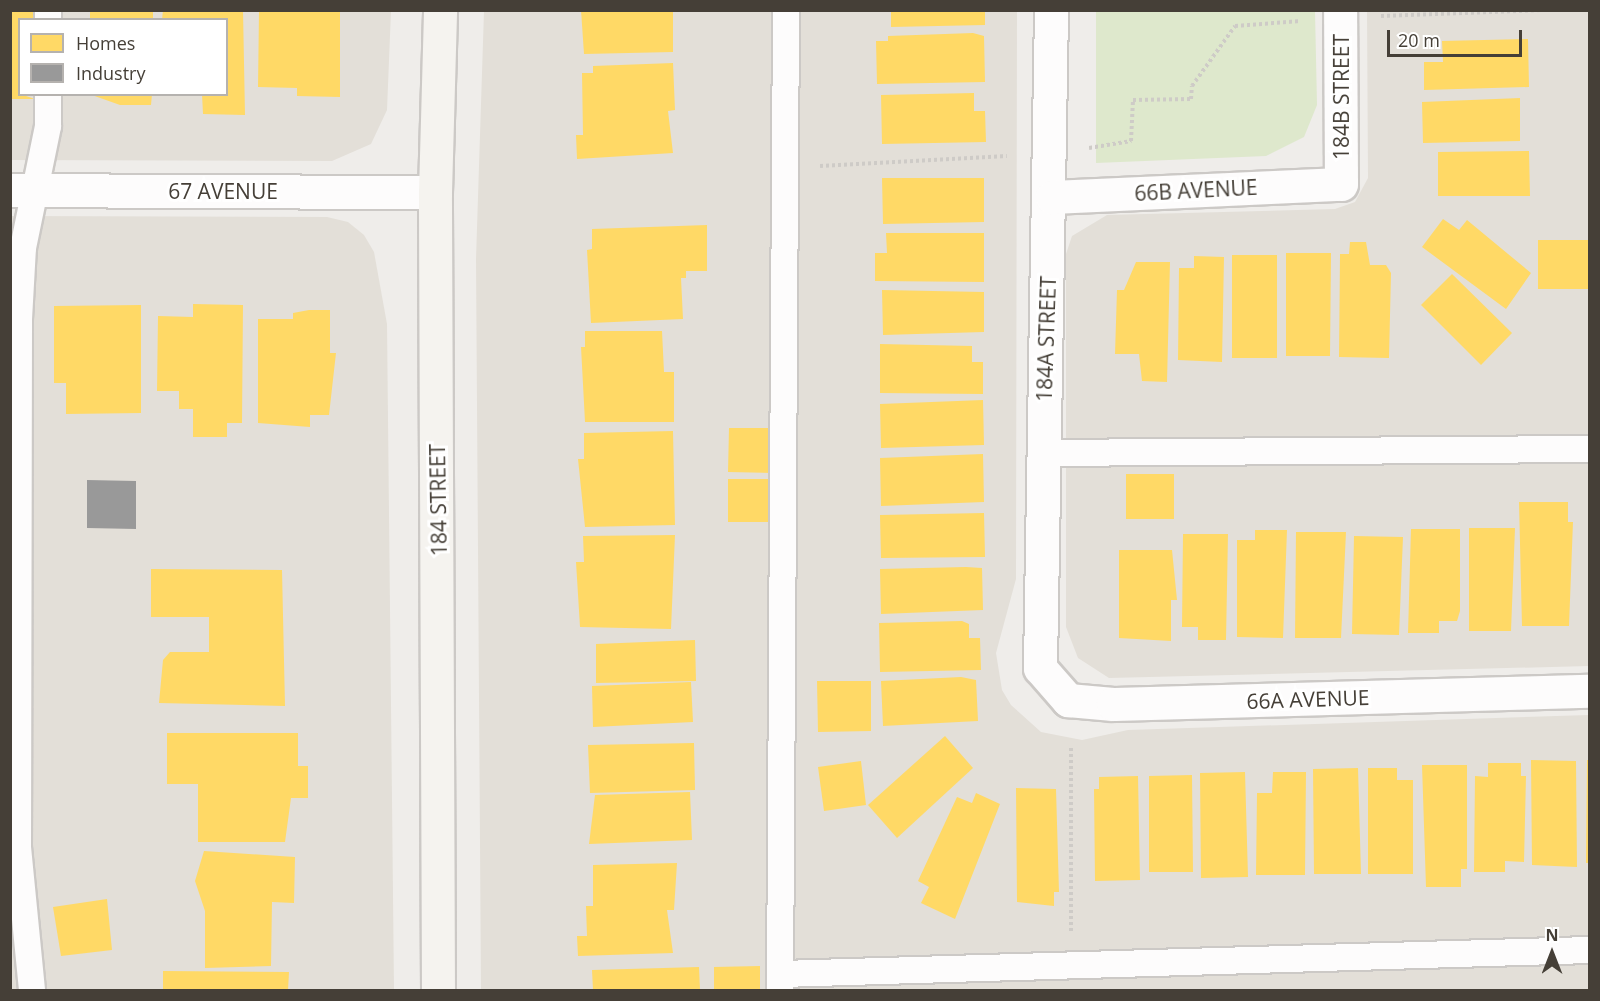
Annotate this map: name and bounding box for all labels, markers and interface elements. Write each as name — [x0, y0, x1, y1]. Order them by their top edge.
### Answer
legend — [18, 18, 228, 96]
scale bar — [1390, 18, 1525, 56]
text: 20 m — [1398, 28, 1440, 52]
text: Homes — [76, 31, 135, 55]
street label: 184B STREET — [1328, 34, 1354, 160]
text: Industry — [76, 61, 146, 85]
street label: 66B AVENUE — [1134, 174, 1258, 206]
street label: 67 AVENUE — [168, 178, 278, 204]
street label: 184A STREET — [1031, 276, 1061, 402]
street label: 184 STREET — [424, 444, 452, 556]
street label: 66A AVENUE — [1246, 684, 1370, 714]
north arrow — [1522, 923, 1582, 983]
text: N — [1545, 924, 1559, 946]

